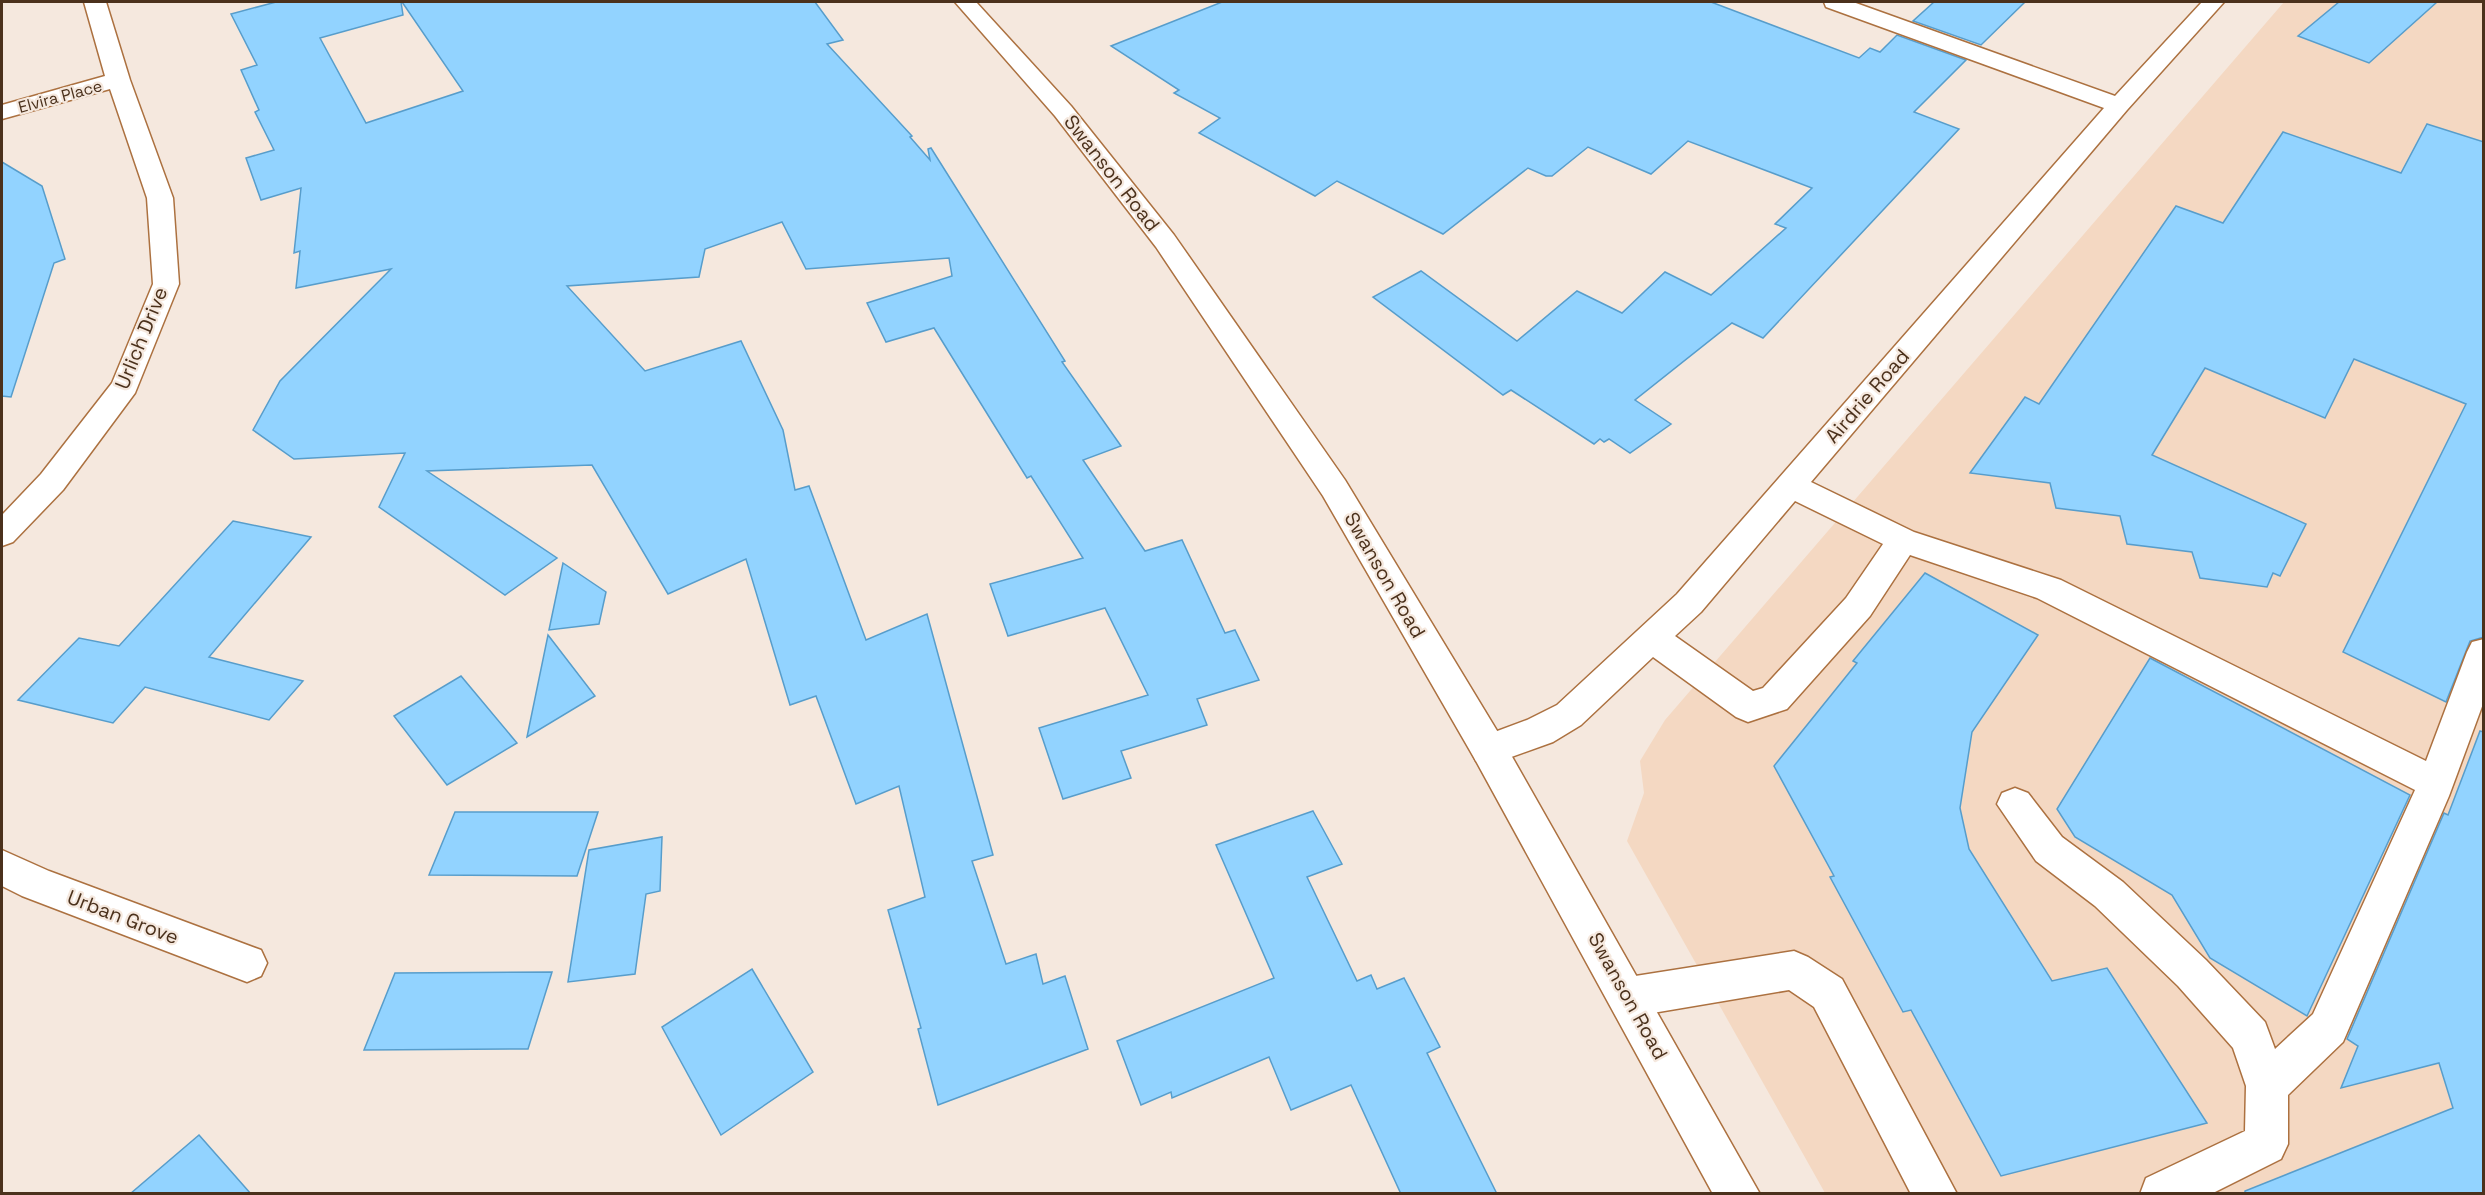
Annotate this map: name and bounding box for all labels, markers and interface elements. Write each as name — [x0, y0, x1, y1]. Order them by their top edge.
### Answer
street label: Elvira Place — [16, 75, 104, 118]
street label: Swanson Road — [1058, 109, 1166, 237]
street label: Urlich Drive — [109, 283, 173, 393]
street label: Airdrie Road — [1819, 344, 1915, 448]
street label: Swanson Road — [1338, 507, 1432, 643]
street label: Urban Grove — [64, 884, 182, 950]
street label: Swanson Road — [1582, 928, 1674, 1064]

